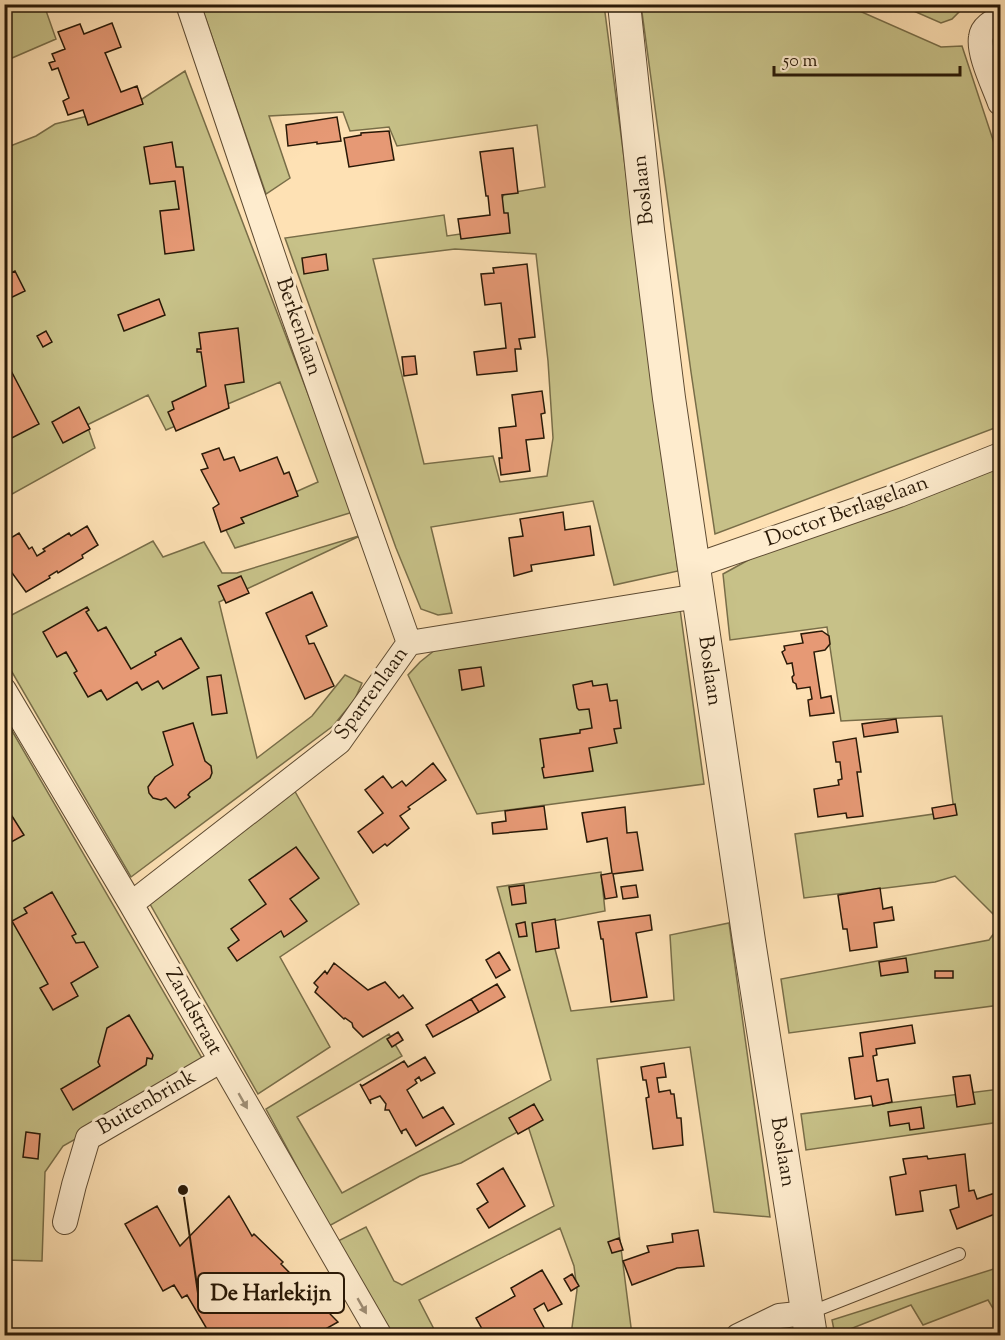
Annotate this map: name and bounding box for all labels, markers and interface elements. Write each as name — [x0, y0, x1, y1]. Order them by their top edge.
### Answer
scale bar — [774, 39, 960, 77]
text: 50 m — [782, 49, 818, 75]
street label: Boslaan — [625, 153, 663, 227]
street label: Berkenlaan — [267, 274, 329, 380]
street label: Doctor Berlagelaan — [761, 468, 933, 556]
street label: Boslaan — [689, 634, 729, 708]
street label: Sparrenlaan — [328, 641, 416, 747]
street label: Zandstraat — [157, 963, 229, 1061]
street label: Buitenbrink — [92, 1062, 202, 1143]
one-way arrow — [238, 1093, 248, 1110]
street label: Boslaan — [762, 1115, 802, 1189]
callout: De Harlekijn — [198, 1273, 344, 1313]
text: De Harlekijn — [210, 1279, 332, 1311]
one-way arrow — [357, 1298, 368, 1314]

